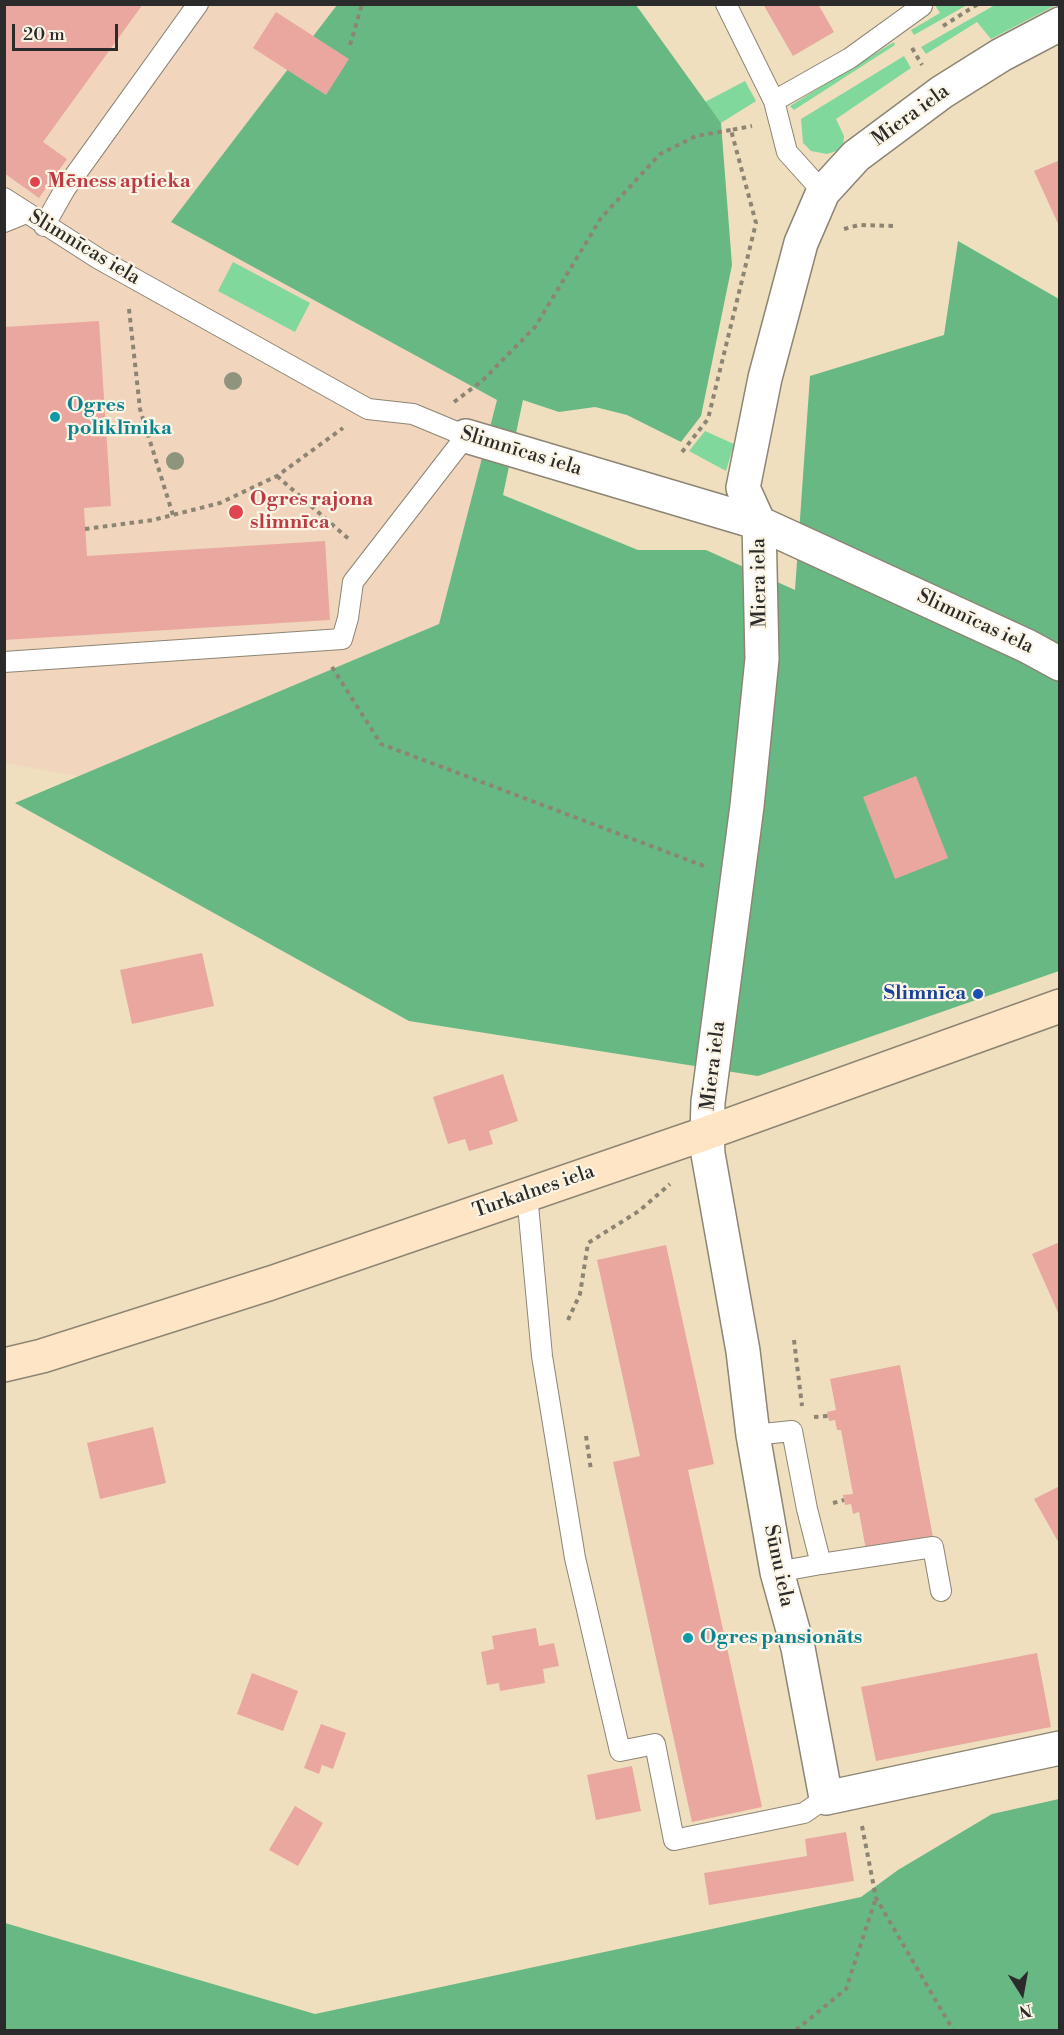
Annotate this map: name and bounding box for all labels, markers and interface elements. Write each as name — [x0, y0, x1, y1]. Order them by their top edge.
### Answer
scale bar — [15, 12, 122, 50]
text: 20 m — [23, 23, 65, 46]
street label: Miera iela — [868, 80, 954, 152]
place label: Mēness aptieka — [47, 170, 191, 194]
marker: Mēness aptieka — [28, 175, 42, 189]
street label: Slimnīcas iela — [24, 205, 144, 291]
place label: Ogres poliklīnika — [67, 394, 172, 441]
marker: Ogres poliklīnika — [48, 410, 62, 424]
street label: Slimnīcas iela — [457, 422, 585, 482]
place label: Ogres rajona slimnīca — [250, 488, 373, 535]
marker: Ogres rajona slimnīca — [227, 503, 245, 521]
street label: Miera iela — [747, 538, 773, 628]
street label: Slimnīcas iela — [913, 585, 1037, 659]
place label: Slimnīca — [884, 982, 966, 1006]
marker: Slimnīca — [971, 987, 985, 1001]
street label: Miera iela — [697, 1020, 731, 1112]
street label: Turkalnes iela — [470, 1160, 598, 1224]
street label: Sūnu iela — [758, 1523, 798, 1609]
place label: Ogres pansionāts — [700, 1626, 862, 1650]
marker: Ogres pansionāts — [681, 1631, 695, 1645]
north arrow — [992, 1963, 1052, 2023]
text: N — [1017, 2000, 1034, 2022]

